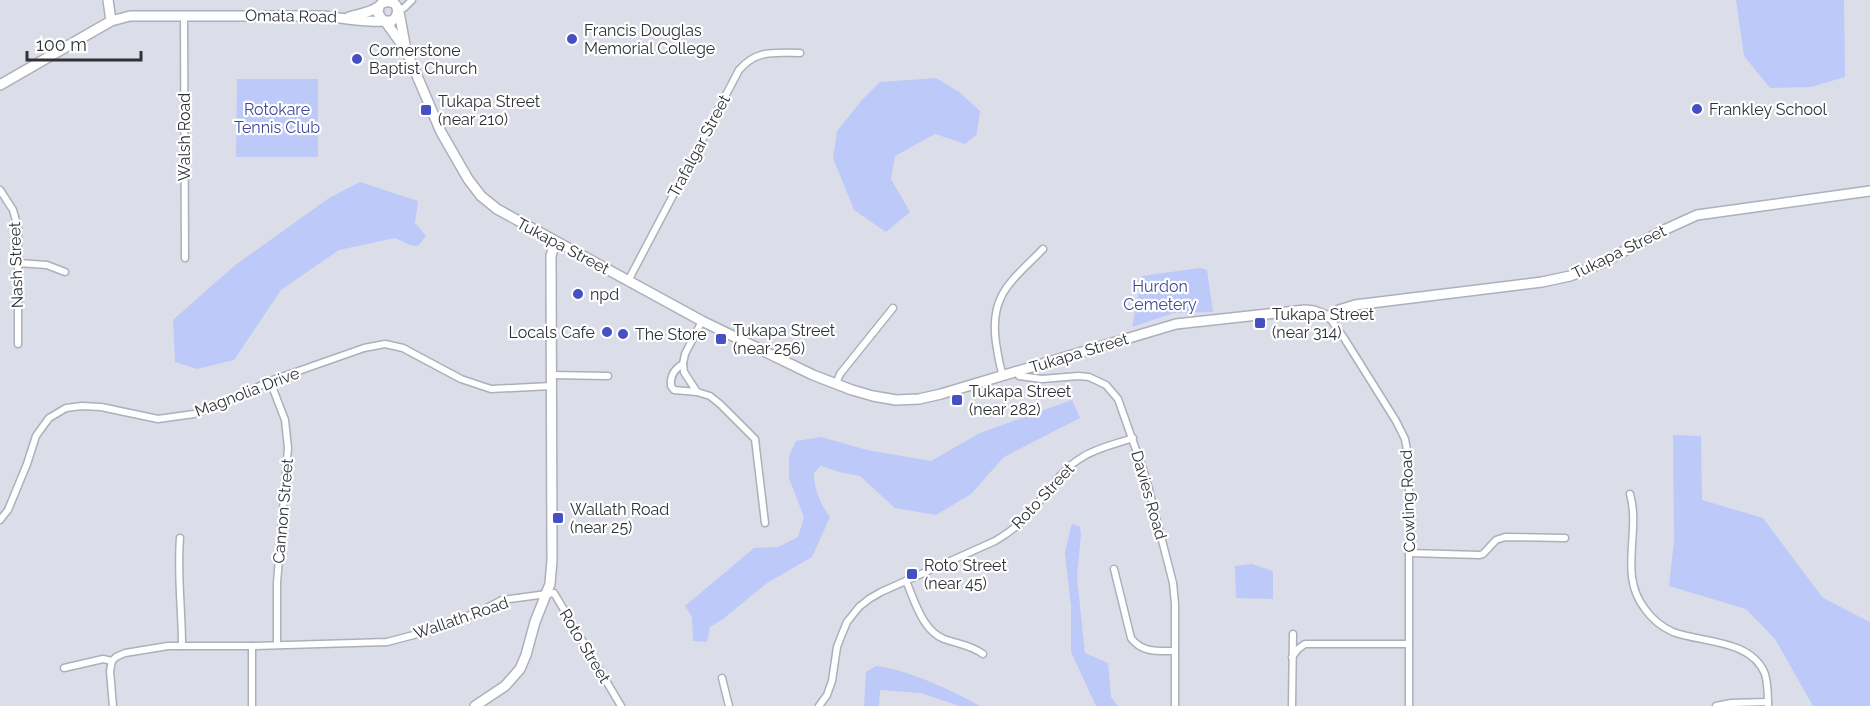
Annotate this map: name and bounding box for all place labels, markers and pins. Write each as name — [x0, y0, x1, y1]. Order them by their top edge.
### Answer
place label: Francis Douglas Memorial College — [584, 21, 715, 58]
marker: Francis Douglas Memorial College — [565, 32, 579, 46]
place label: Cornerstone Baptist Church — [369, 41, 477, 78]
marker: Cornerstone Baptist Church — [350, 52, 364, 66]
place label: Tukapa Street (near 210) — [438, 92, 541, 129]
place label: Frankley School — [1709, 100, 1828, 119]
marker: Frankley School — [1690, 102, 1704, 116]
marker: Tukapa Street (near 210) — [419, 103, 433, 117]
place label: npd — [590, 285, 619, 304]
marker: npd — [571, 287, 585, 301]
place label: Tukapa Street (near 314) — [1272, 305, 1375, 342]
marker: Tukapa Street (near 314) — [1253, 316, 1267, 330]
place label: Tukapa Street (near 256) — [733, 321, 836, 358]
place label: Locals Cafe — [509, 323, 595, 342]
marker: Locals Cafe — [600, 325, 614, 339]
place label: The Store — [635, 325, 707, 344]
marker: The Store — [616, 327, 630, 341]
marker: Tukapa Street (near 256) — [714, 332, 728, 346]
place label: Tukapa Street (near 282) — [969, 382, 1072, 419]
marker: Tukapa Street (near 282) — [950, 393, 964, 407]
place label: Wallath Road (near 25) — [570, 500, 669, 537]
marker: Wallath Road (near 25) — [551, 511, 565, 525]
place label: Roto Street (near 45) — [924, 556, 1007, 593]
marker: Roto Street (near 45) — [905, 567, 919, 581]

